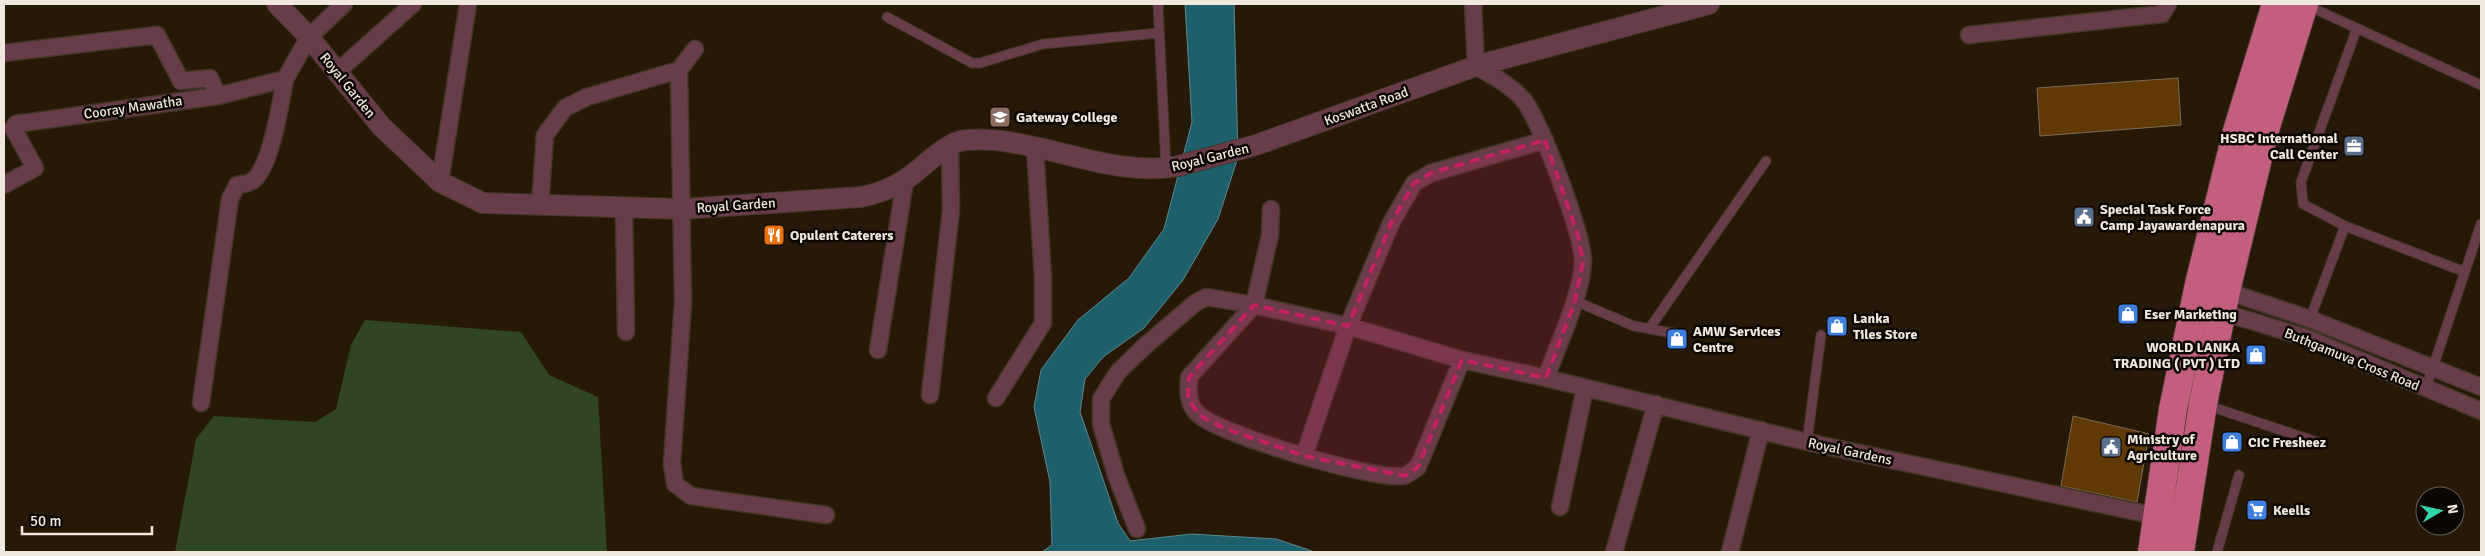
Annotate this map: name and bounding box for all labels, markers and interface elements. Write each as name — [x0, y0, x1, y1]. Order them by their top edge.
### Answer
street label: Royal Garden — [316, 49, 379, 121]
street label: Koswatta Road — [1322, 83, 1411, 130]
street label: Cooray Mawatha — [83, 92, 183, 123]
school or university icon: Gateway College — [988, 105, 1012, 129]
place label: Gateway College — [1016, 109, 1117, 126]
place label: HSBC International Call Center — [2220, 130, 2339, 163]
office icon: HSBC International Call Center — [2342, 134, 2366, 158]
street label: Royal Garden — [1170, 140, 1251, 175]
street label: Royal Garden — [696, 194, 776, 217]
place label: Special Task Force Camp Jayawardenapura — [2100, 201, 2245, 234]
public building icon: Special Task Force Camp Jayawardenapura — [2072, 205, 2096, 229]
restaurant icon: Opulent Caterers — [762, 223, 786, 247]
place label: Opulent Caterers — [790, 227, 893, 244]
shop icon: Eser Marketing — [2116, 302, 2140, 326]
place label: Eser Marketing — [2144, 306, 2237, 323]
place label: Lanka Tiles Store — [1853, 310, 1917, 343]
shop icon: Lanka Tiles Store — [1825, 314, 1849, 338]
place label: AMW Services Centre — [1693, 323, 1780, 356]
street label: Buthgamuva Cross Road — [2282, 325, 2422, 394]
shop icon: AMW Services Centre — [1665, 327, 1689, 351]
place label: WORLD LANKA TRADING ( PVT ) LTD — [2114, 339, 2240, 372]
shop icon: WORLD LANKA TRADING ( PVT ) LTD — [2244, 343, 2268, 367]
shop icon: CIC Fresheez — [2220, 430, 2244, 454]
place label: Ministry of Agriculture — [2127, 431, 2197, 464]
street label: Royal Gardens — [1806, 434, 1893, 469]
place label: CIC Fresheez — [2248, 434, 2326, 451]
public building icon: Ministry of Agriculture — [2099, 435, 2123, 459]
north arrow — [2415, 486, 2465, 536]
supermarket icon: Keells — [2245, 498, 2269, 522]
place label: Keells — [2273, 502, 2310, 519]
text: N — [2443, 503, 2462, 515]
scale bar — [22, 504, 152, 536]
text: 50 m — [30, 512, 61, 530]

